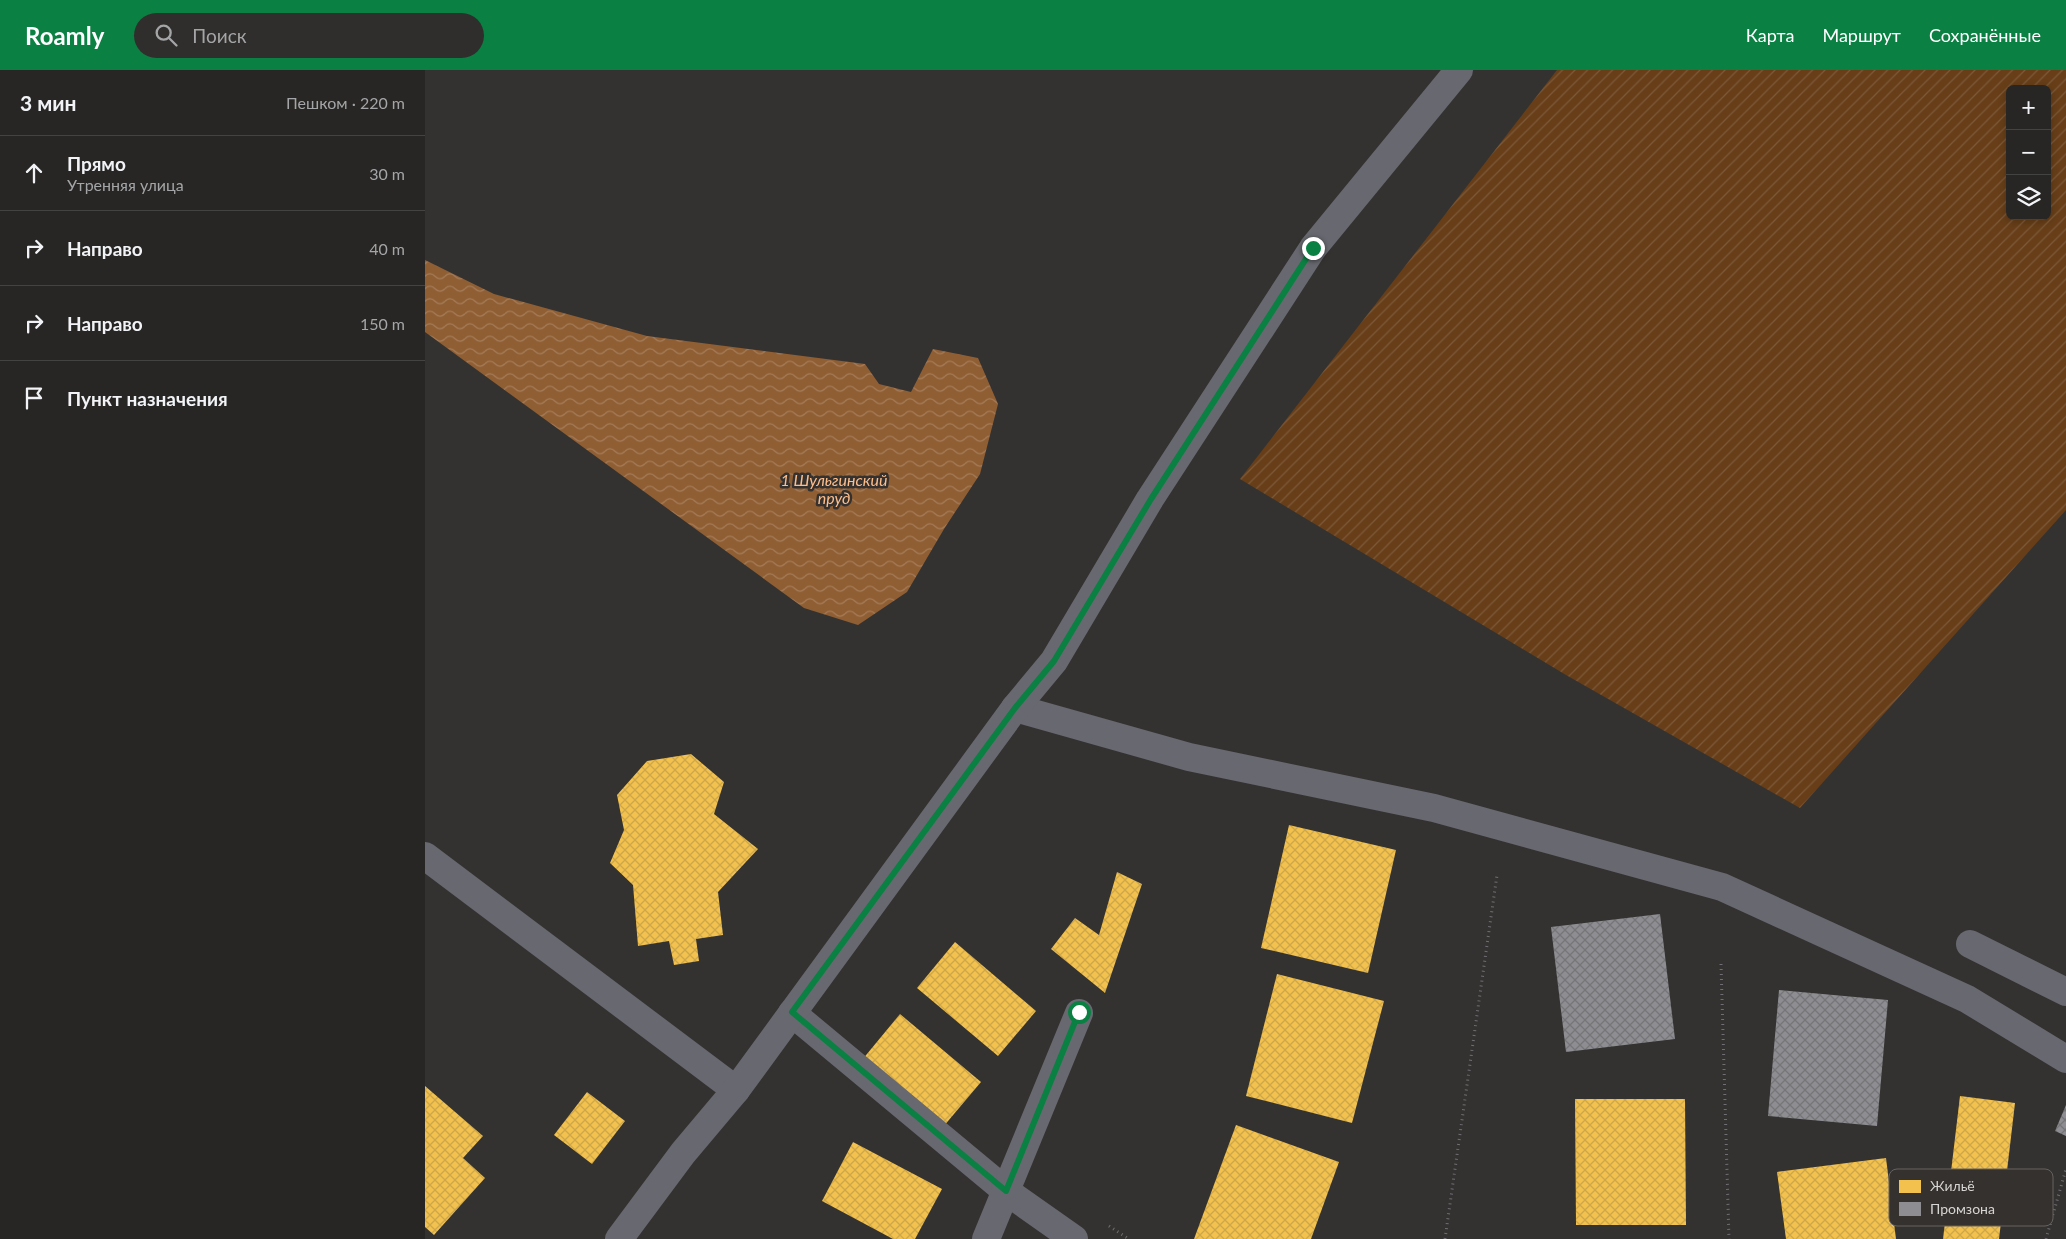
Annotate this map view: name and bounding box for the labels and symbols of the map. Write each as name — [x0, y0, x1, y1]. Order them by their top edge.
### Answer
route end — [1302, 237, 1325, 260]
water label: 1 Шульгинский пруд — [781, 470, 887, 507]
route start — [1068, 1001, 1091, 1024]
legend — [1889, 1169, 2053, 1226]
text: Жильё — [1930, 1177, 1975, 1194]
text: Промзона — [1930, 1200, 1995, 1217]

